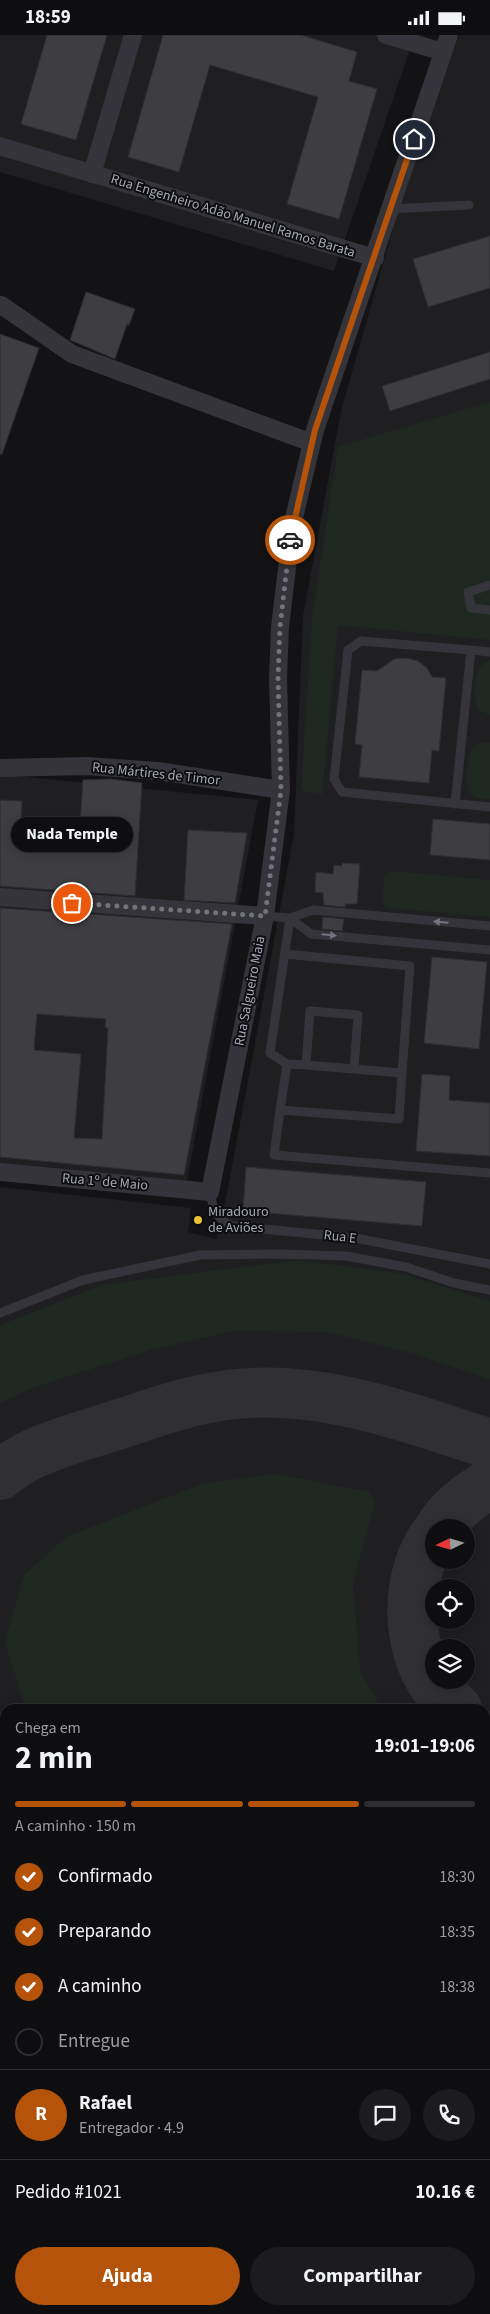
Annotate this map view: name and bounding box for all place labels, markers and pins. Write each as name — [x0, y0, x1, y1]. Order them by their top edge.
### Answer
pin — [393, 118, 435, 160]
callout: Nada Temple — [11, 818, 133, 853]
pin — [51, 882, 93, 924]
place label: Miradouro de Aviões — [208, 1202, 268, 1238]
marker: Miradouro de Aviões — [192, 1214, 204, 1226]

